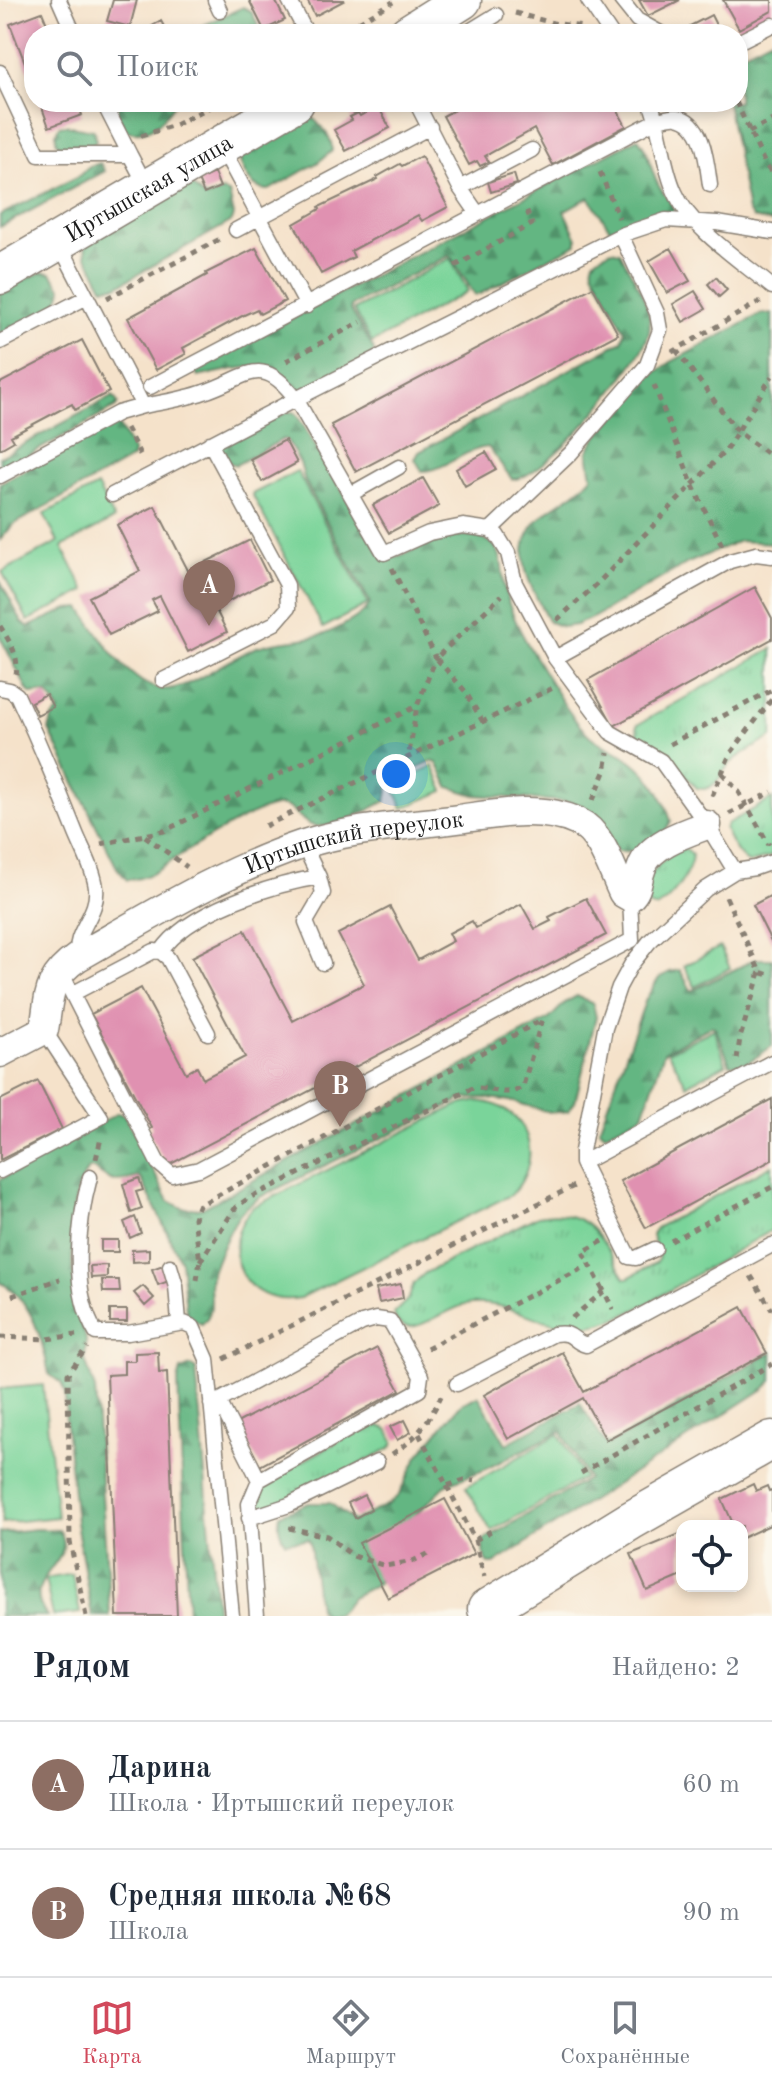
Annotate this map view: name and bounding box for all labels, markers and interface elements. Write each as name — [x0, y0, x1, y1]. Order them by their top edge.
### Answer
search box — [24, 24, 748, 112]
icon: search — [52, 46, 96, 90]
text: Поиск — [116, 53, 199, 83]
street label: Иртышская улица — [61, 131, 238, 248]
pin: A — [183, 560, 235, 626]
your location — [376, 754, 416, 794]
street label: Иртышский переулок — [241, 808, 465, 880]
pin: B — [314, 1061, 366, 1127]
map controls — [676, 1520, 748, 1592]
button: locate — [676, 1520, 748, 1592]
text: Рядом — [32, 1651, 131, 1685]
text: Найдено: 2 — [611, 1655, 740, 1681]
text: Дарина — [108, 1754, 211, 1784]
text: A — [48, 1772, 68, 1798]
text: 60 m — [682, 1772, 740, 1798]
text: Школа · Иртышский переулок — [108, 1791, 454, 1817]
text: Средняя школа №68 — [108, 1882, 391, 1912]
text: B — [49, 1900, 67, 1926]
text: 90 m — [682, 1900, 740, 1926]
text: Школа — [108, 1919, 189, 1945]
tab: Карта — [82, 1996, 142, 2071]
tab: Маршрут — [306, 1996, 396, 2071]
tab: Сохранённые — [560, 1996, 690, 2071]

